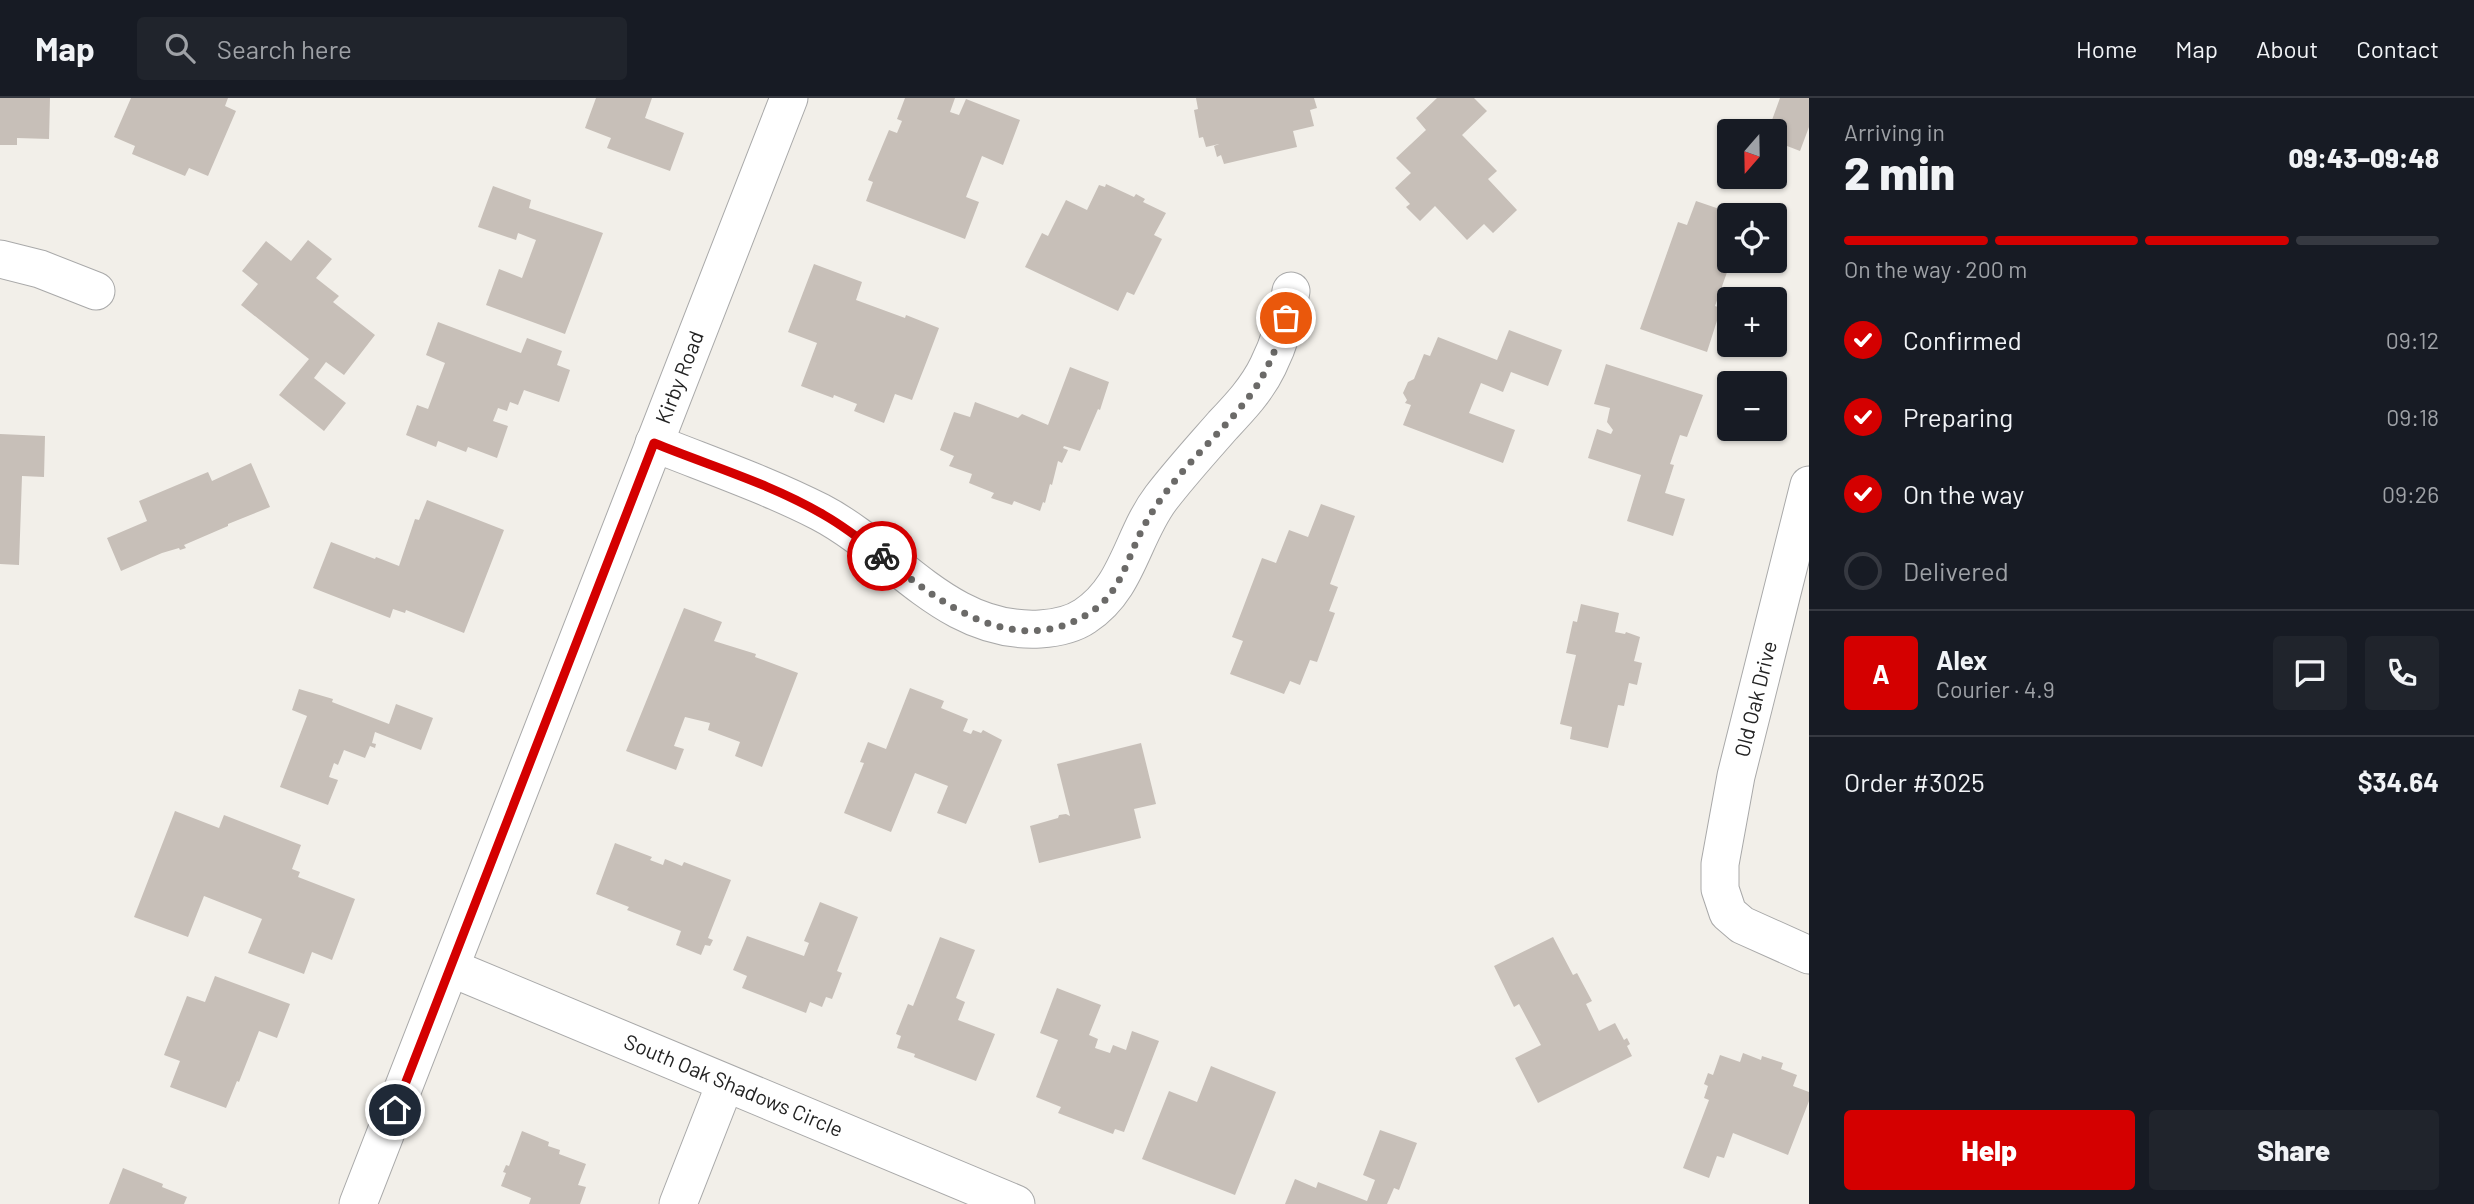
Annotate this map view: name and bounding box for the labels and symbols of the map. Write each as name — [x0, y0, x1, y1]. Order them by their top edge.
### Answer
north arrow — [1717, 119, 1787, 189]
pin — [1256, 288, 1316, 348]
street label: Kirby Road — [649, 327, 708, 427]
courier — [847, 521, 917, 591]
street label: Old Oak Drive — [1728, 638, 1781, 759]
street label: South Oak Shadows Circle — [621, 1028, 847, 1141]
pin — [365, 1080, 425, 1140]

